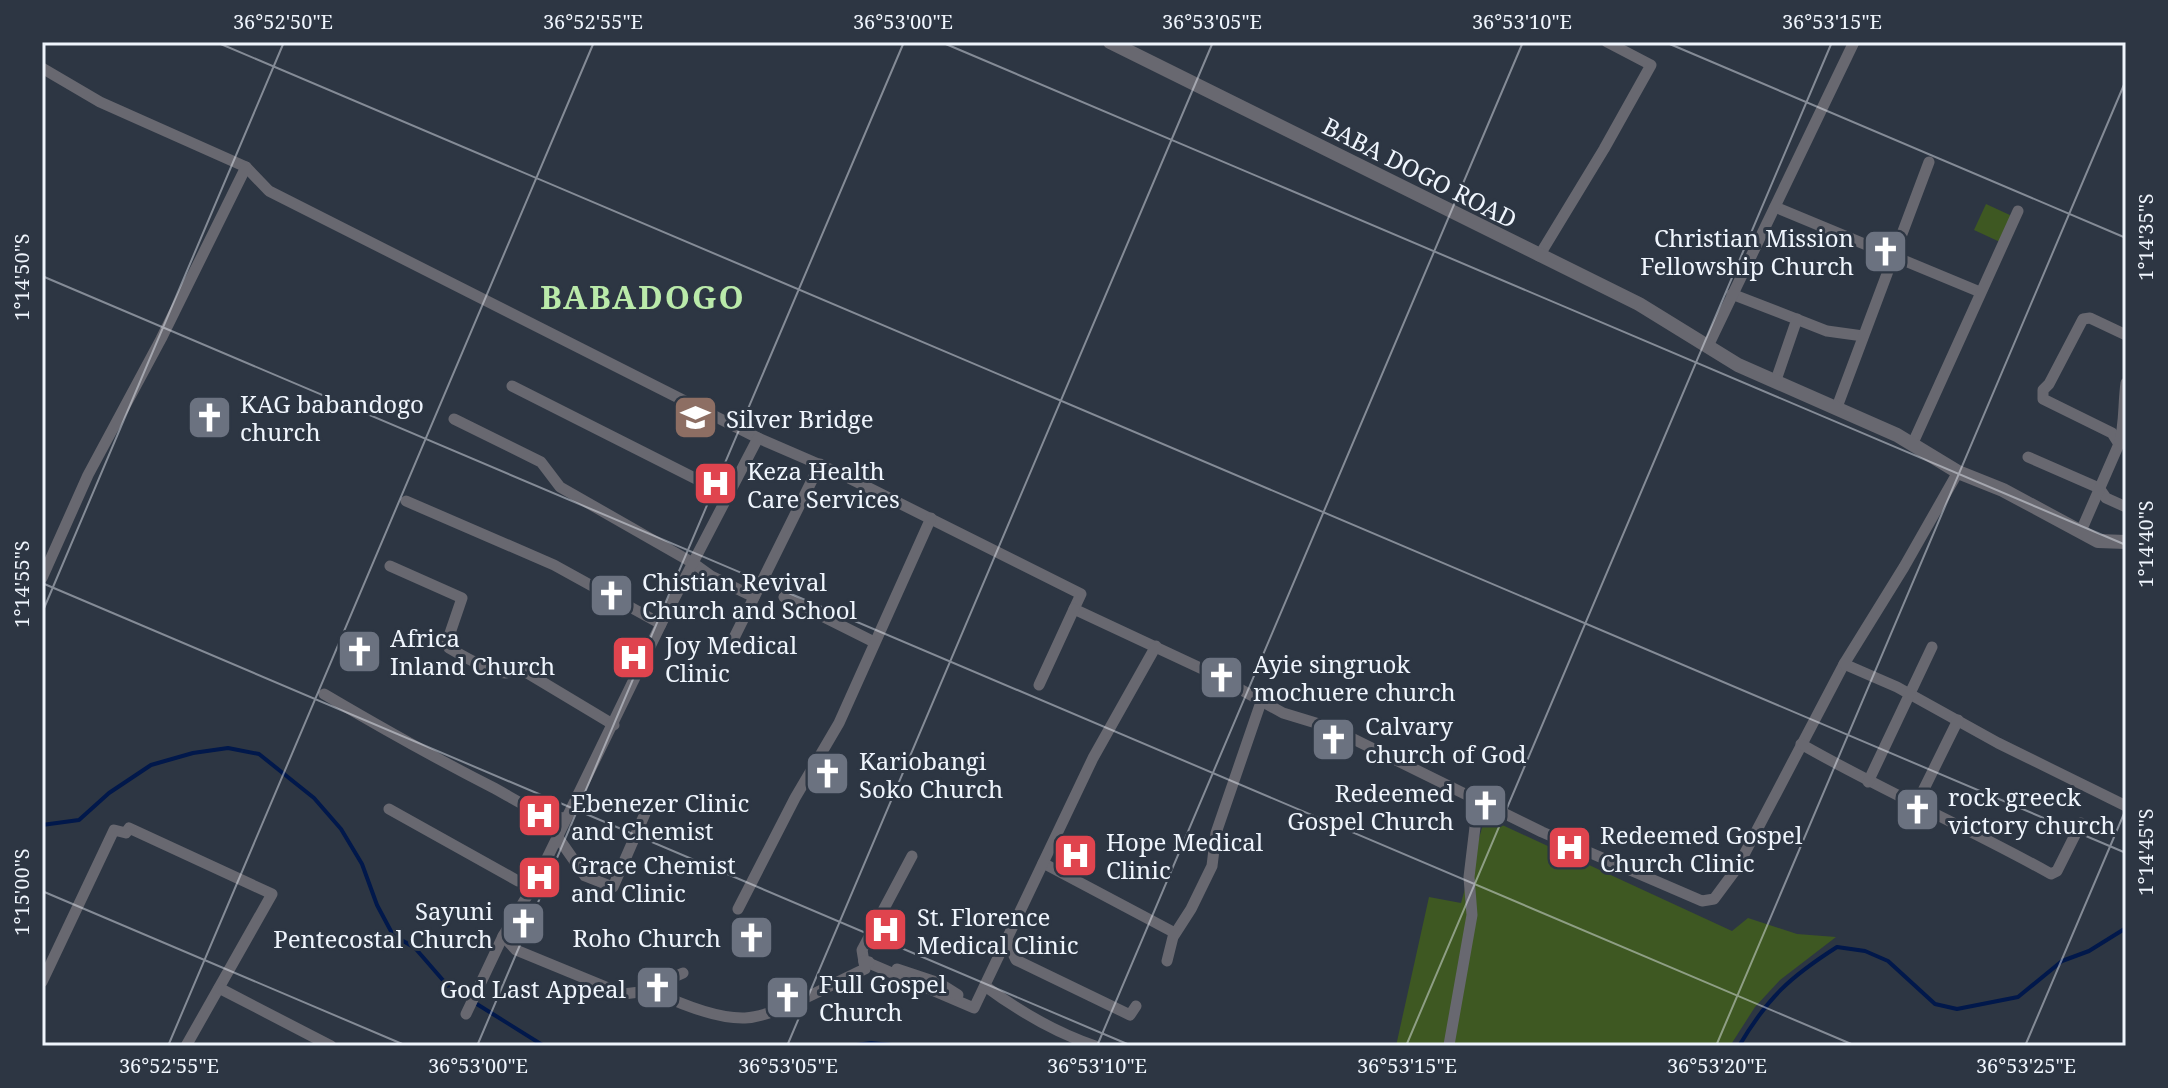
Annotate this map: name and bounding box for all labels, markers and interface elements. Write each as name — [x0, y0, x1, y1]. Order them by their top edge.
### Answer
text: 36°52'50"E — [233, 8, 333, 35]
text: 36°52'55"E — [543, 8, 643, 35]
text: 36°53'00"E — [853, 8, 953, 35]
text: 36°53'05"E — [1162, 8, 1262, 35]
text: 36°53'10"E — [1472, 8, 1572, 35]
text: 36°53'15"E — [1782, 8, 1882, 35]
street label: BABA DOGO ROAD — [1317, 109, 1523, 235]
text: 1°14'35"S — [2132, 193, 2159, 281]
place label: Christian Mission Fellowship Church — [1640, 221, 1854, 282]
church icon: Christian Mission Fellowship Church — [1861, 227, 1909, 275]
text: 1°14'50"S — [8, 233, 35, 321]
district label: BABADOGO — [540, 275, 746, 318]
place label: KAG babandogo church — [240, 387, 424, 448]
church icon: KAG babandogo church — [185, 393, 233, 441]
school or university icon: Silver Bridge — [671, 394, 719, 442]
place label: Silver Bridge — [726, 402, 874, 435]
place label: Keza Health Care Services — [747, 454, 900, 515]
hospital icon: Keza Health Care Services — [692, 460, 740, 508]
text: 1°14'40"S — [2132, 500, 2159, 588]
text: 1°14'55"S — [8, 540, 35, 628]
place label: Chistian Revival Church and School — [642, 565, 858, 626]
church icon: Chistian Revival Church and School — [587, 571, 635, 619]
place label: Africa Inland Church — [390, 621, 555, 682]
church icon: Africa Inland Church — [335, 627, 383, 675]
place label: Joy Medical Clinic — [664, 628, 798, 689]
hospital icon: Joy Medical Clinic — [610, 634, 658, 682]
place label: Ayie singruok mochuere church — [1253, 647, 1456, 708]
church icon: Ayie singruok mochuere church — [1198, 653, 1246, 701]
place label: Calvary church of God — [1365, 709, 1527, 770]
church icon: Calvary church of God — [1310, 715, 1358, 763]
place label: Kariobangi Soko Church — [859, 744, 1003, 805]
church icon: Kariobangi Soko Church — [804, 750, 852, 798]
place label: Redeemed Gospel Church — [1287, 776, 1454, 837]
place label: rock greeck victory church — [1948, 780, 2115, 841]
church icon: Redeemed Gospel Church — [1461, 782, 1509, 830]
place label: Ebenezer Clinic and Chemist — [571, 786, 749, 847]
church icon: rock greeck victory church — [1893, 786, 1941, 834]
hospital icon: Ebenezer Clinic and Chemist — [516, 792, 564, 840]
text: 1°14'45"S — [2132, 808, 2159, 896]
place label: Redeemed Gospel Church Clinic — [1600, 818, 1803, 879]
hospital icon: Redeemed Gospel Church Clinic — [1545, 824, 1593, 872]
place label: Hope Medical Clinic — [1106, 825, 1264, 886]
hospital icon: Hope Medical Clinic — [1051, 831, 1099, 879]
text: 1°15'00"S — [8, 848, 35, 936]
place label: Grace Chemist and Clinic — [571, 848, 736, 909]
hospital icon: Grace Chemist and Clinic — [516, 854, 564, 902]
place label: Sayuni Pentecostal Church — [273, 894, 493, 955]
church icon: Sayuni Pentecostal Church — [500, 900, 548, 948]
place label: St. Florence Medical Clinic — [917, 900, 1079, 961]
hospital icon: St. Florence Medical Clinic — [862, 906, 910, 954]
church icon: Roho Church — [728, 913, 776, 961]
place label: Roho Church — [573, 921, 721, 954]
church icon: God Last Appeal — [633, 964, 681, 1012]
place label: Full Gospel Church — [819, 967, 947, 1028]
place label: God Last Appeal — [440, 972, 627, 1005]
church icon: Full Gospel Church — [764, 973, 812, 1021]
text: 36°52'55"E — [119, 1052, 219, 1079]
text: 36°53'00"E — [428, 1052, 528, 1079]
text: 36°53'05"E — [738, 1052, 838, 1079]
text: 36°53'10"E — [1047, 1052, 1147, 1079]
text: 36°53'15"E — [1357, 1052, 1457, 1079]
text: 36°53'20"E — [1667, 1052, 1767, 1079]
text: 36°53'25"E — [1976, 1052, 2076, 1079]

